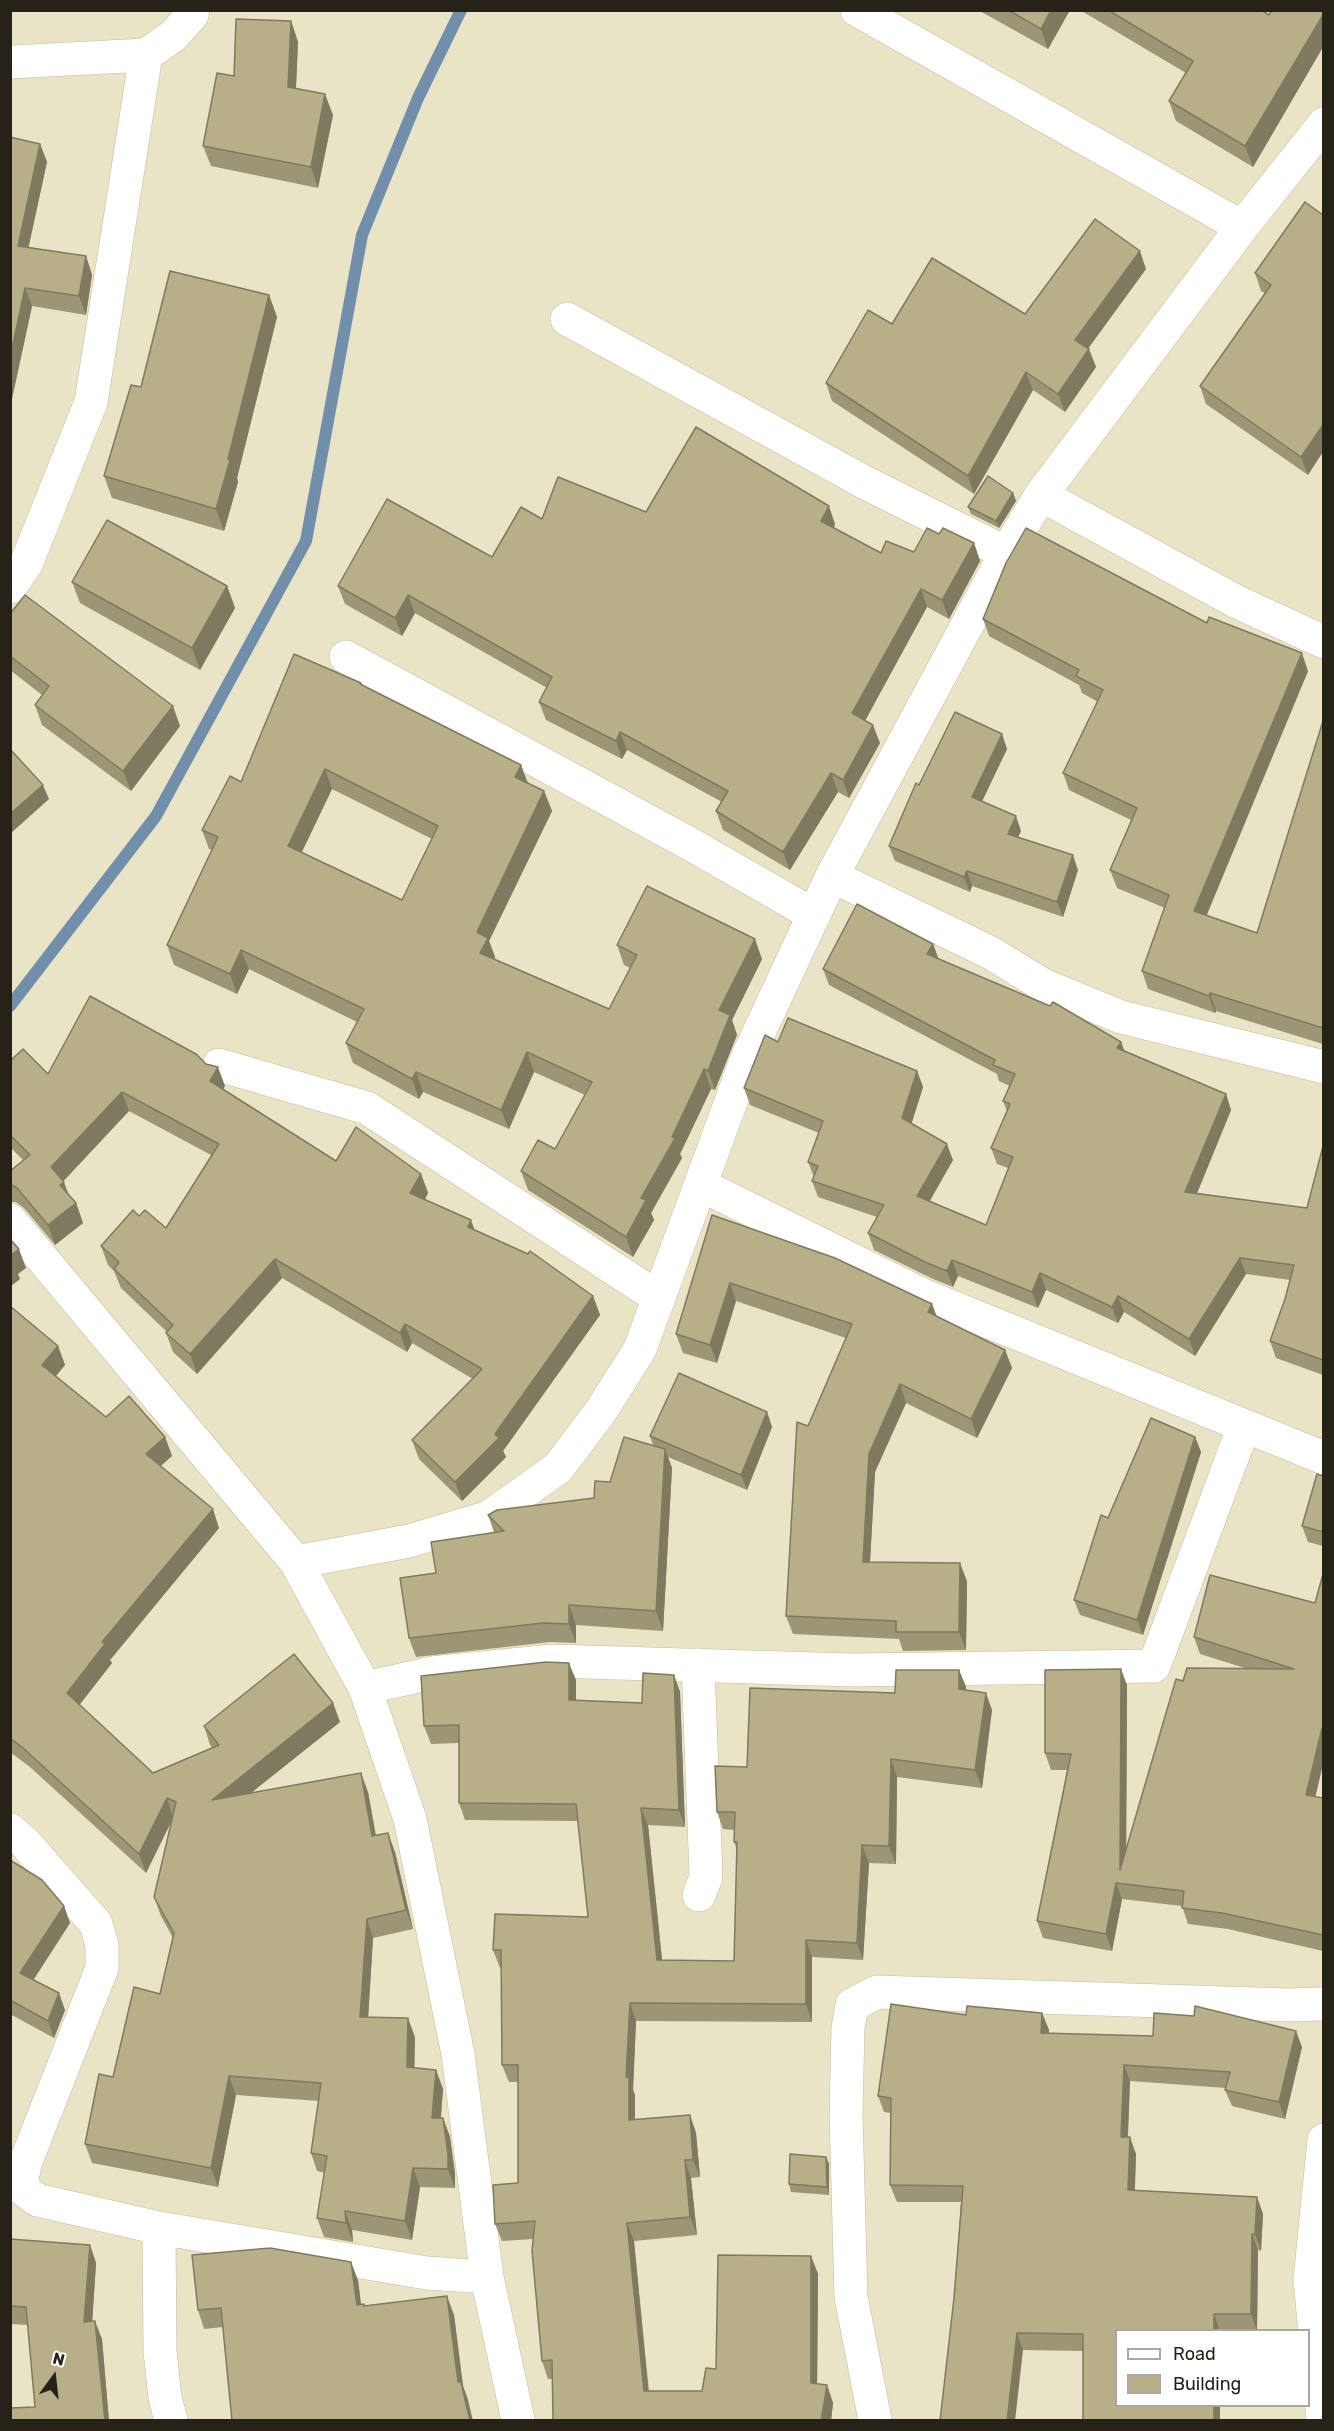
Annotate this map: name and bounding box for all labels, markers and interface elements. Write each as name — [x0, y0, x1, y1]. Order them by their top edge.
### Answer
legend — [1115, 2329, 1310, 2407]
text: Road — [1173, 2343, 1216, 2365]
north arrow — [24, 2347, 84, 2407]
text: N — [51, 2348, 67, 2370]
text: Building — [1173, 2373, 1241, 2395]

